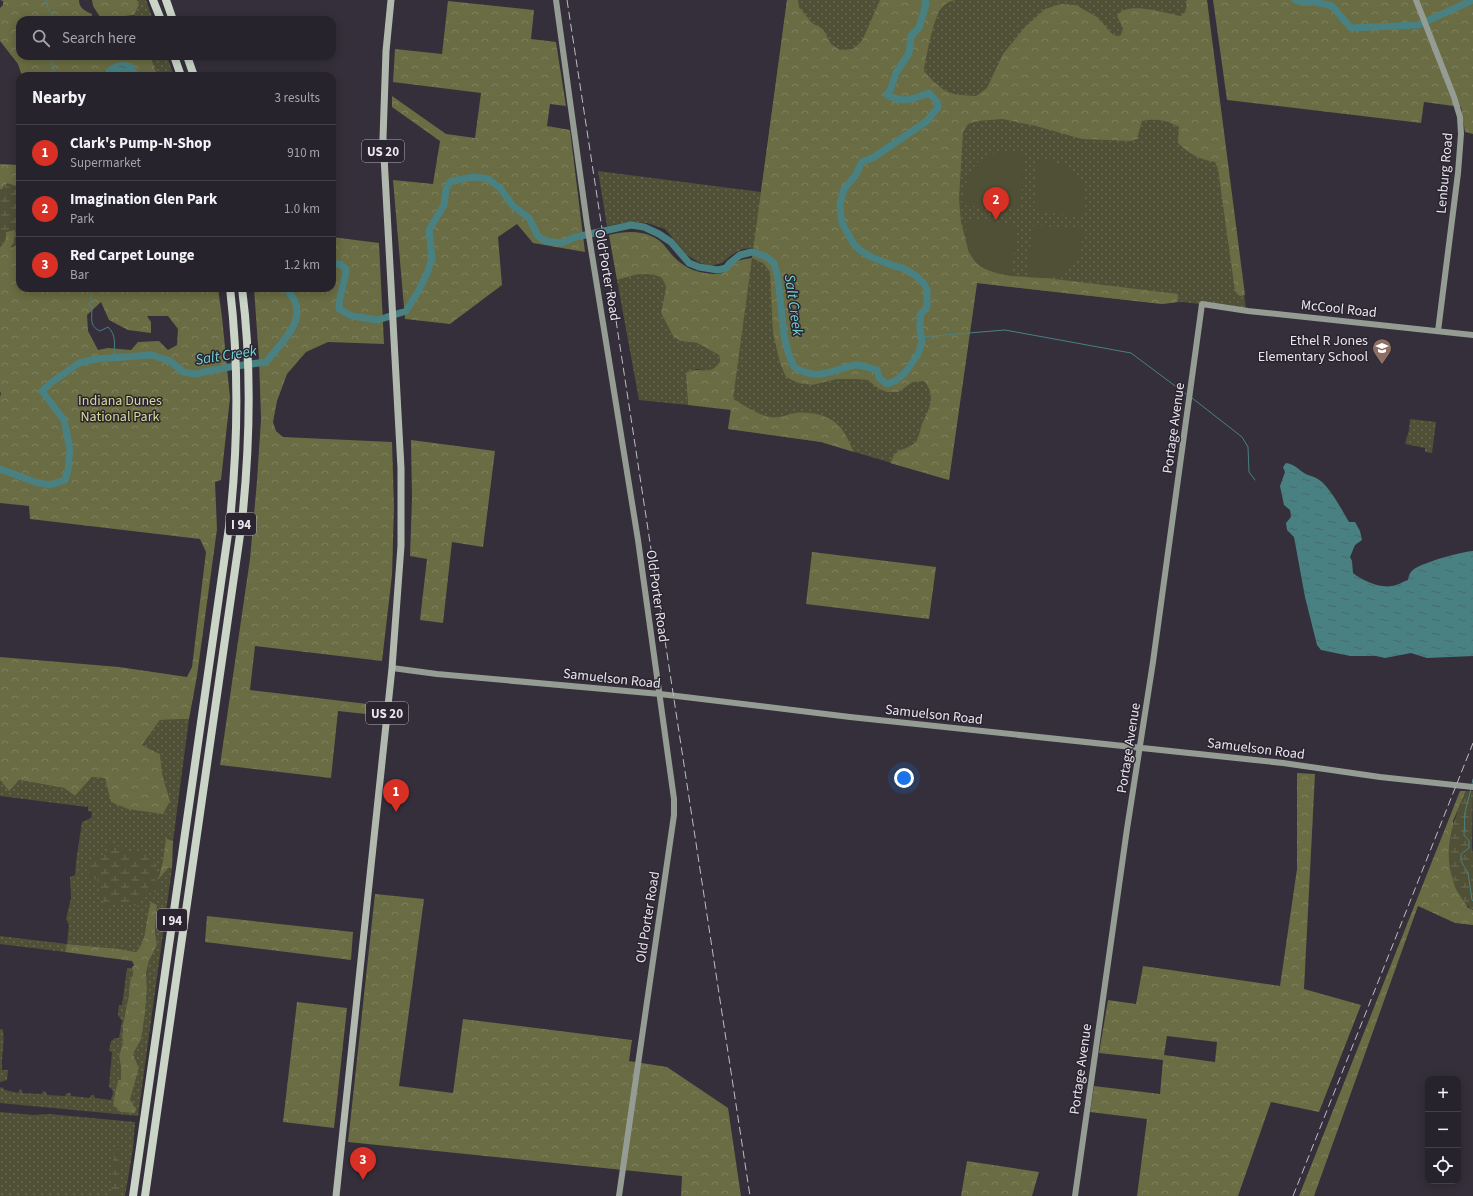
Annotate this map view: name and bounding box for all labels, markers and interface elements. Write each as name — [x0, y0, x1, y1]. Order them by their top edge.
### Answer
search box — [16, 16, 336, 60]
icon: search — [30, 27, 52, 49]
text: Search here — [62, 28, 136, 49]
text: Nearby — [32, 86, 86, 110]
text: 3 results — [275, 89, 320, 107]
street label: Lenburg Road — [1431, 132, 1458, 214]
text: Clark's Pump-N-Shop — [70, 133, 211, 154]
road number: US 20 — [362, 140, 404, 162]
text: 1 — [42, 144, 48, 162]
text: 910 m — [287, 144, 320, 162]
text: Supermarket — [70, 154, 141, 172]
pin: 2 — [983, 187, 1009, 220]
text: Imagination Glen Park — [70, 189, 217, 210]
text: 2 — [42, 200, 48, 218]
text: 1.0 km — [284, 200, 320, 218]
text: Park — [70, 210, 94, 228]
street label: Old Porter Road — [589, 228, 625, 323]
text: Red Carpet Lounge — [70, 245, 194, 266]
text: 3 — [42, 256, 48, 274]
text: 1.2 km — [284, 256, 320, 274]
text: Bar — [70, 266, 89, 284]
water label: Salt Creek — [779, 273, 808, 338]
street label: McCool Road — [1300, 295, 1378, 323]
place label: Ethel R Jones Elementary School — [1258, 331, 1368, 367]
school or university icon: Ethel R Jones Elementary School — [1371, 337, 1393, 365]
water label: Salt Creek — [194, 340, 259, 371]
street label: Portage Avenue — [1158, 382, 1190, 475]
park label: Indiana Dunes National Park — [78, 391, 162, 427]
road number: I 94 — [226, 513, 256, 535]
street label: Old Porter Road — [641, 549, 673, 643]
street label: Samuelson Road — [562, 664, 662, 694]
street label: Samuelson Road — [884, 700, 984, 730]
street label: Portage Avenue — [1112, 701, 1146, 795]
road number: US 20 — [366, 702, 408, 724]
street label: Samuelson Road — [1206, 733, 1306, 765]
your location — [894, 768, 914, 788]
pin: 1 — [383, 779, 409, 812]
street label: Old Porter Road — [631, 870, 665, 964]
road number: I 94 — [157, 909, 187, 931]
street label: Portage Avenue — [1065, 1023, 1097, 1116]
map controls — [1425, 1076, 1461, 1184]
button: + — [1425, 1076, 1461, 1112]
button: − — [1425, 1112, 1461, 1148]
pin: 3 — [350, 1147, 376, 1180]
button: locate — [1425, 1148, 1461, 1184]

